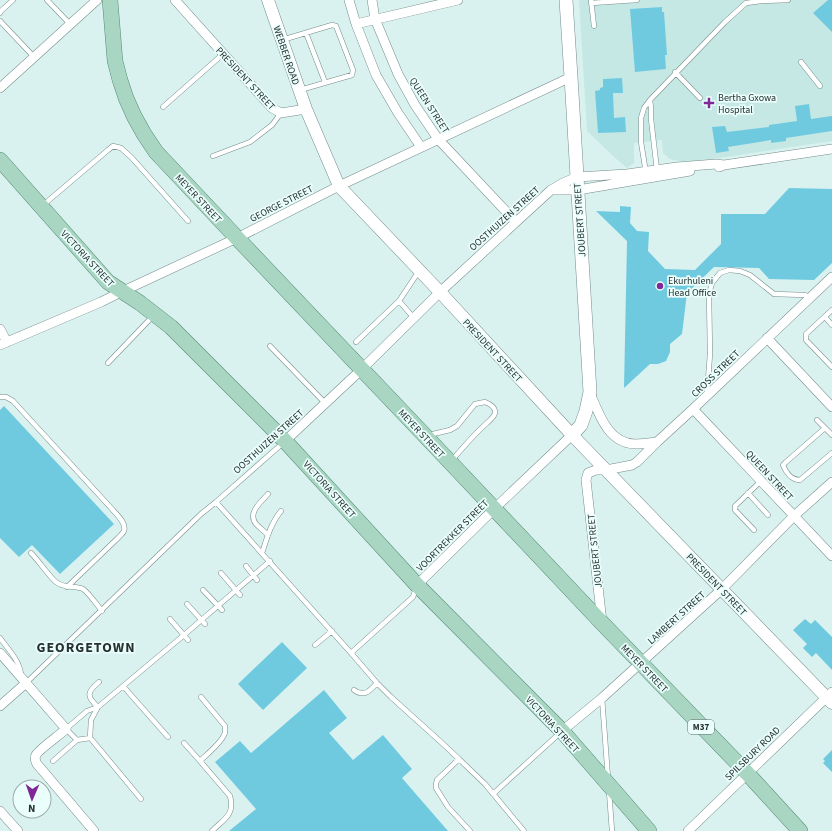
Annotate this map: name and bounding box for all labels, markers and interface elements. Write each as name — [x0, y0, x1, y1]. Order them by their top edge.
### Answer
street label: WEBBER ROAD — [269, 24, 303, 87]
street label: PRESIDENT STREET — [212, 44, 279, 114]
street label: QUEEN STREET — [406, 75, 453, 137]
place label: Bertha Gxowa Hospital — [718, 91, 776, 117]
marker: Bertha Gxowa Hospital — [703, 97, 715, 109]
street label: MEYER STREET — [172, 171, 225, 227]
street label: GEORGE STREET — [247, 182, 316, 226]
street label: JOUBERT STREET — [570, 182, 590, 257]
street label: OOSTHUIZEN STREET — [466, 183, 543, 254]
street label: VICTORIA STREET — [57, 227, 118, 291]
place label: Ekurhuleni Head Office — [668, 274, 716, 300]
marker: Ekurhuleni Head Office — [655, 281, 665, 291]
street label: PRESIDENT STREET — [459, 316, 526, 386]
street label: CROSS STREET — [688, 346, 744, 401]
street label: OOSTHUIZEN STREET — [230, 406, 307, 477]
street label: MEYER STREET — [395, 406, 448, 462]
street label: QUEEN STREET — [742, 447, 797, 504]
street label: VICTORIA STREET — [300, 458, 359, 522]
street label: VOORTREKKER STREET — [414, 496, 492, 575]
street label: JOUBERT STREET — [584, 513, 606, 588]
street label: PRESIDENT STREET — [683, 550, 750, 619]
street label: LAMBERT STREET — [645, 587, 709, 648]
district label: GEORGETOWN — [37, 638, 136, 658]
street label: MEYER STREET — [618, 641, 671, 696]
street label: VICTORIA STREET — [522, 693, 583, 757]
road number: M37 — [688, 720, 714, 734]
street label: SPILSBURY ROAD — [722, 724, 784, 784]
north arrow — [12, 779, 52, 819]
text: N — [28, 801, 36, 816]

